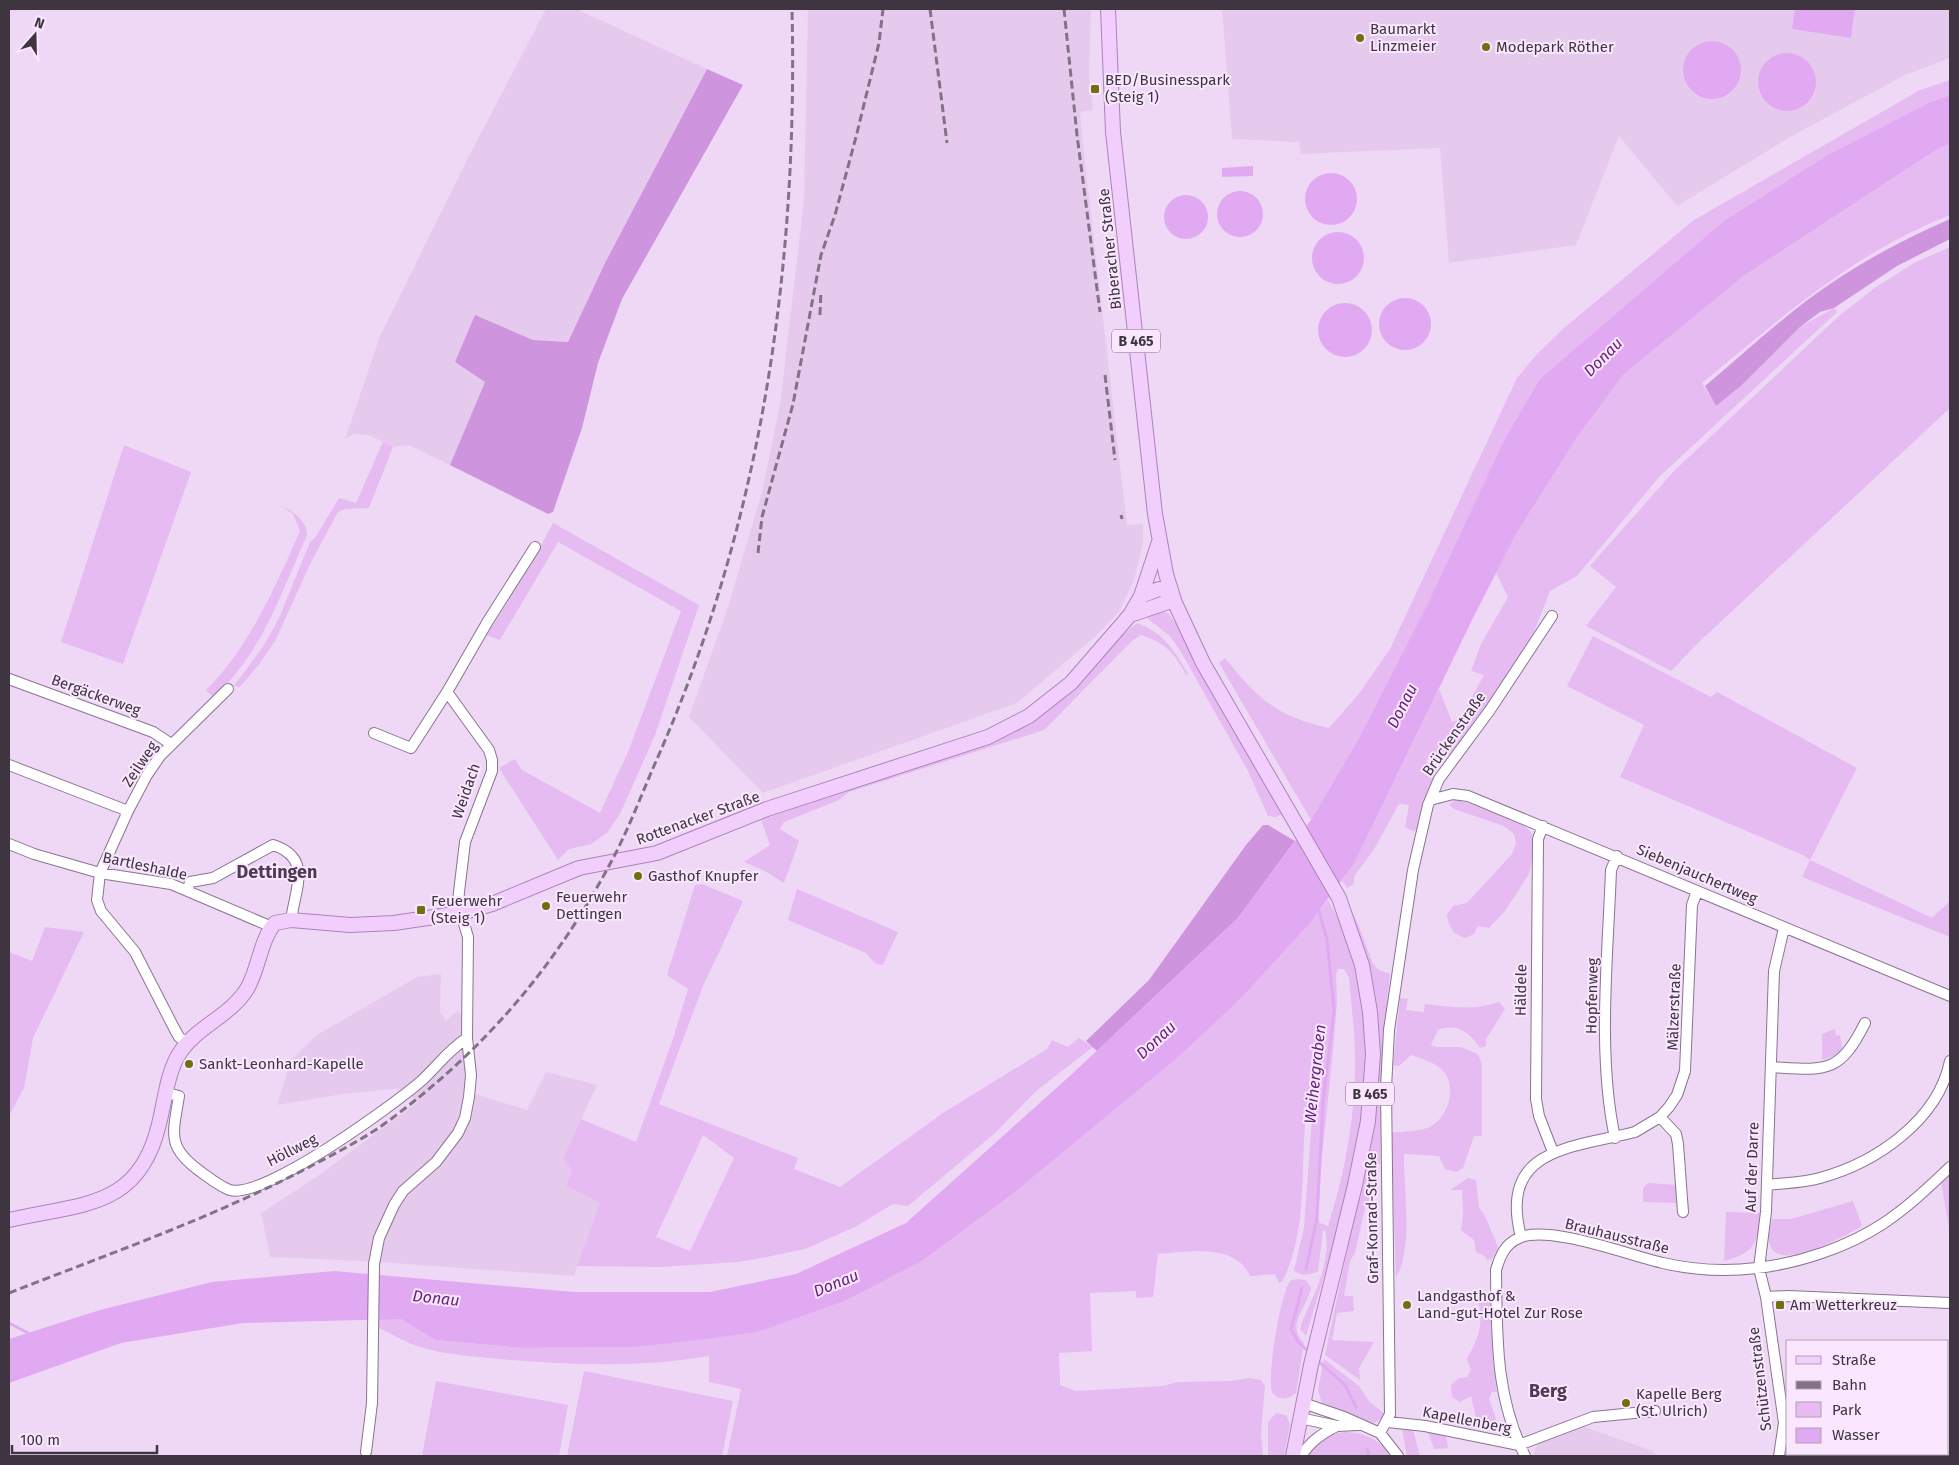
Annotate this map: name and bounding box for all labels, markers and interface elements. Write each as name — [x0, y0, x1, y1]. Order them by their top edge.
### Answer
north arrow — [10, 10, 60, 60]
text: N — [32, 14, 47, 33]
place label: Baumarkt Linzmeier — [1370, 20, 1436, 55]
marker: Baumarkt Linzmeier — [1354, 32, 1366, 44]
place label: Modepark Röther — [1496, 38, 1614, 56]
marker: Modepark Röther — [1480, 41, 1492, 53]
place label: BED/Businesspark (Steig 1) — [1105, 71, 1230, 106]
marker: BED/Businesspark (Steig 1) — [1089, 83, 1101, 95]
street label: Biberacher Straße — [1095, 187, 1125, 311]
road number: B 465 — [1112, 330, 1160, 352]
water label: Donau — [1580, 334, 1626, 380]
street label: Bergäckerweg — [49, 670, 143, 720]
water label: Donau — [1383, 681, 1421, 731]
street label: Brückenstraße — [1418, 689, 1490, 779]
street label: Zeilweg — [118, 738, 162, 790]
street label: Weidach — [448, 761, 484, 821]
street label: Rottenacker Straße — [634, 787, 762, 849]
street label: Siebenjauchertweg — [1634, 840, 1760, 908]
street label: Bartleshalde — [101, 848, 189, 884]
district label: Dettingen — [237, 861, 317, 883]
place label: Gasthof Knupfer — [648, 867, 759, 885]
marker: Gasthof Knupfer — [632, 870, 644, 882]
place label: Feuerwehr Dettingen — [556, 888, 627, 923]
place label: Feuerwehr (Steig 1) — [431, 892, 502, 927]
marker: Feuerwehr Dettingen — [540, 900, 552, 912]
marker: Feuerwehr (Steig 1) — [415, 904, 427, 916]
street label: Hopfenweg — [1582, 957, 1602, 1034]
street label: Mälzerstraße — [1663, 963, 1685, 1051]
street label: Häldele — [1512, 964, 1530, 1016]
water label: Donau — [1132, 1017, 1180, 1063]
water label: Weihergraben — [1300, 1023, 1330, 1125]
place label: Sankt-Leonhard-Kapelle — [199, 1055, 364, 1073]
marker: Sankt-Leonhard-Kapelle — [183, 1058, 195, 1070]
road number: B 465 — [1346, 1082, 1394, 1106]
street label: Auf der Darre — [1741, 1122, 1763, 1212]
street label: Höllweg — [264, 1130, 321, 1170]
street label: Graf-Konrad-Straße — [1362, 1152, 1382, 1284]
street label: Brauhausstraße — [1563, 1214, 1671, 1258]
water label: Donau — [811, 1265, 861, 1301]
water label: Donau — [412, 1286, 460, 1310]
place label: Landgasthof & Land-gut-Hotel Zur Rose — [1417, 1287, 1583, 1322]
place label: Am Wetterkreuz — [1790, 1296, 1897, 1314]
marker: Landgasthof & Land-gut-Hotel Zur Rose — [1401, 1299, 1413, 1311]
marker: Am Wetterkreuz — [1774, 1299, 1786, 1311]
street label: Schützenstraße — [1745, 1326, 1775, 1432]
legend — [1786, 1340, 1949, 1455]
text: Straße — [1832, 1351, 1876, 1369]
text: Bahn — [1832, 1376, 1867, 1394]
district label: Berg — [1529, 1380, 1567, 1402]
place label: Kapelle Berg (St. Ulrich) — [1636, 1385, 1722, 1420]
marker: Kapelle Berg (St. Ulrich) — [1620, 1397, 1632, 1409]
text: Park — [1832, 1401, 1862, 1419]
street label: Kapellenberg — [1421, 1403, 1513, 1437]
scale bar — [12, 1422, 158, 1454]
text: Wasser — [1832, 1426, 1880, 1444]
text: 100 m — [20, 1431, 60, 1449]

